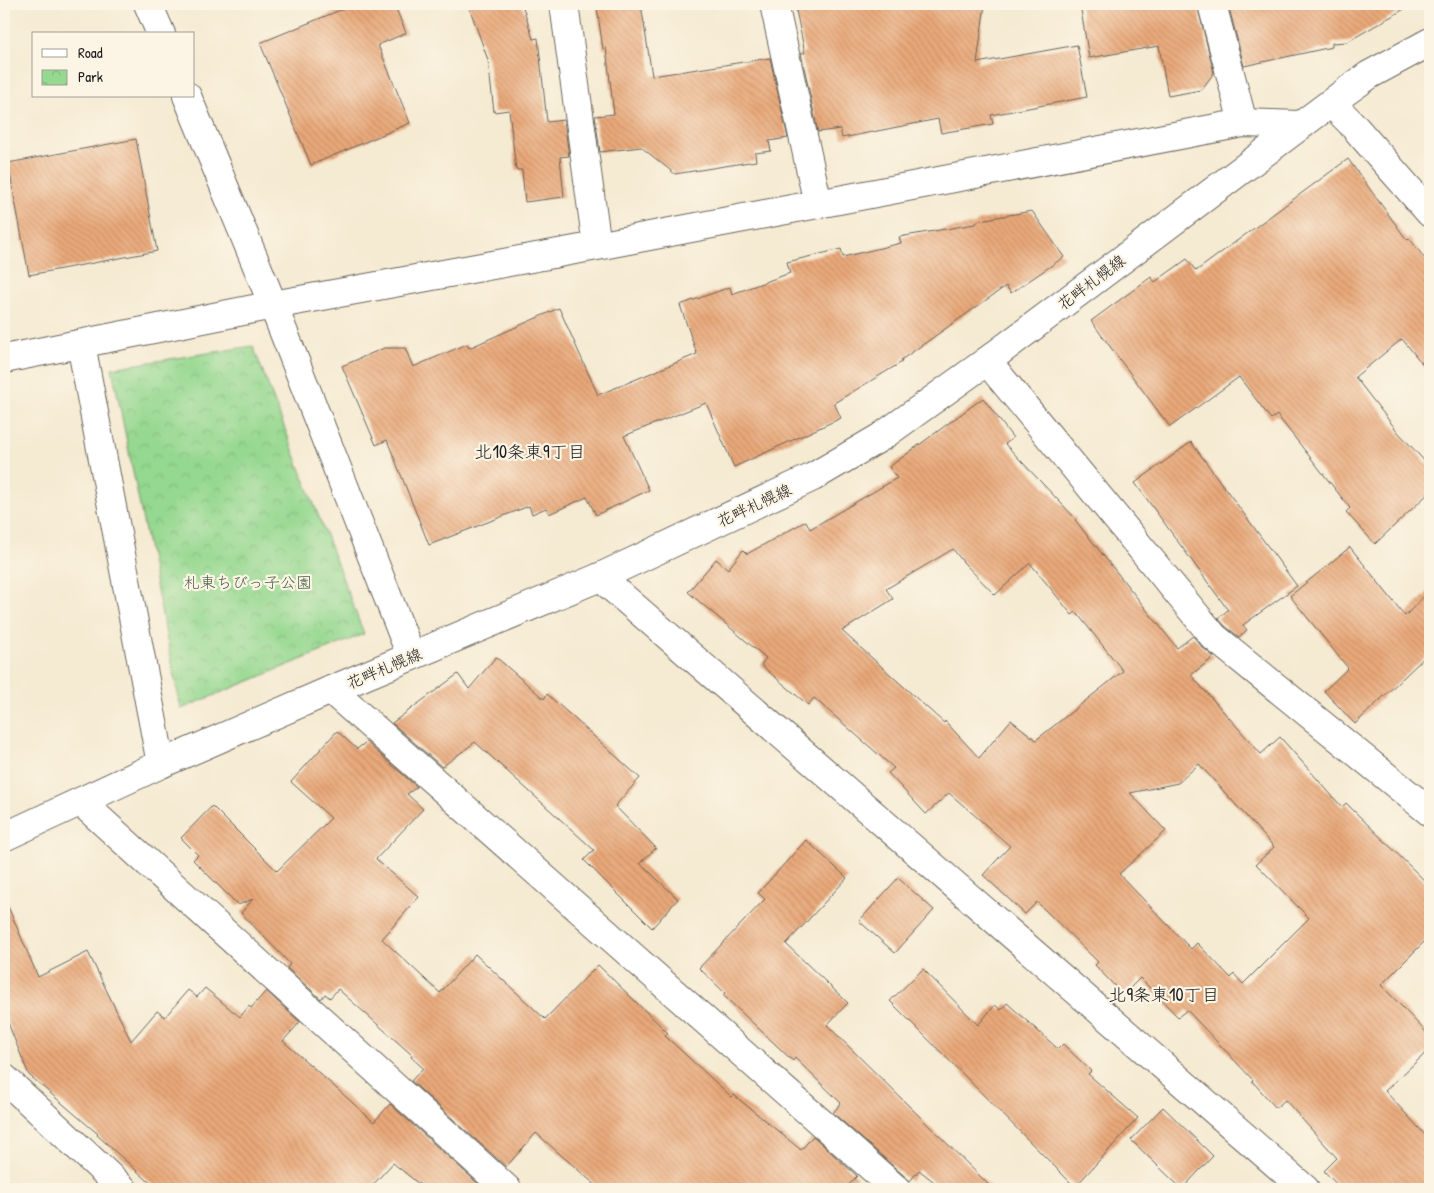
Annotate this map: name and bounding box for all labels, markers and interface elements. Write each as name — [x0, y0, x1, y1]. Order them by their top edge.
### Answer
legend — [32, 32, 195, 98]
text: Road — [78, 42, 103, 63]
text: Park — [78, 66, 103, 87]
street label: 花畔札幌線 — [1052, 249, 1130, 315]
district label: 北10条東9丁目 — [474, 439, 586, 464]
street label: 花畔札幌線 — [713, 478, 795, 532]
park label: 札東ちびっ子公園 — [184, 571, 312, 593]
street label: 花畔札幌線 — [343, 642, 425, 694]
district label: 北9条東10丁目 — [1108, 982, 1220, 1007]

